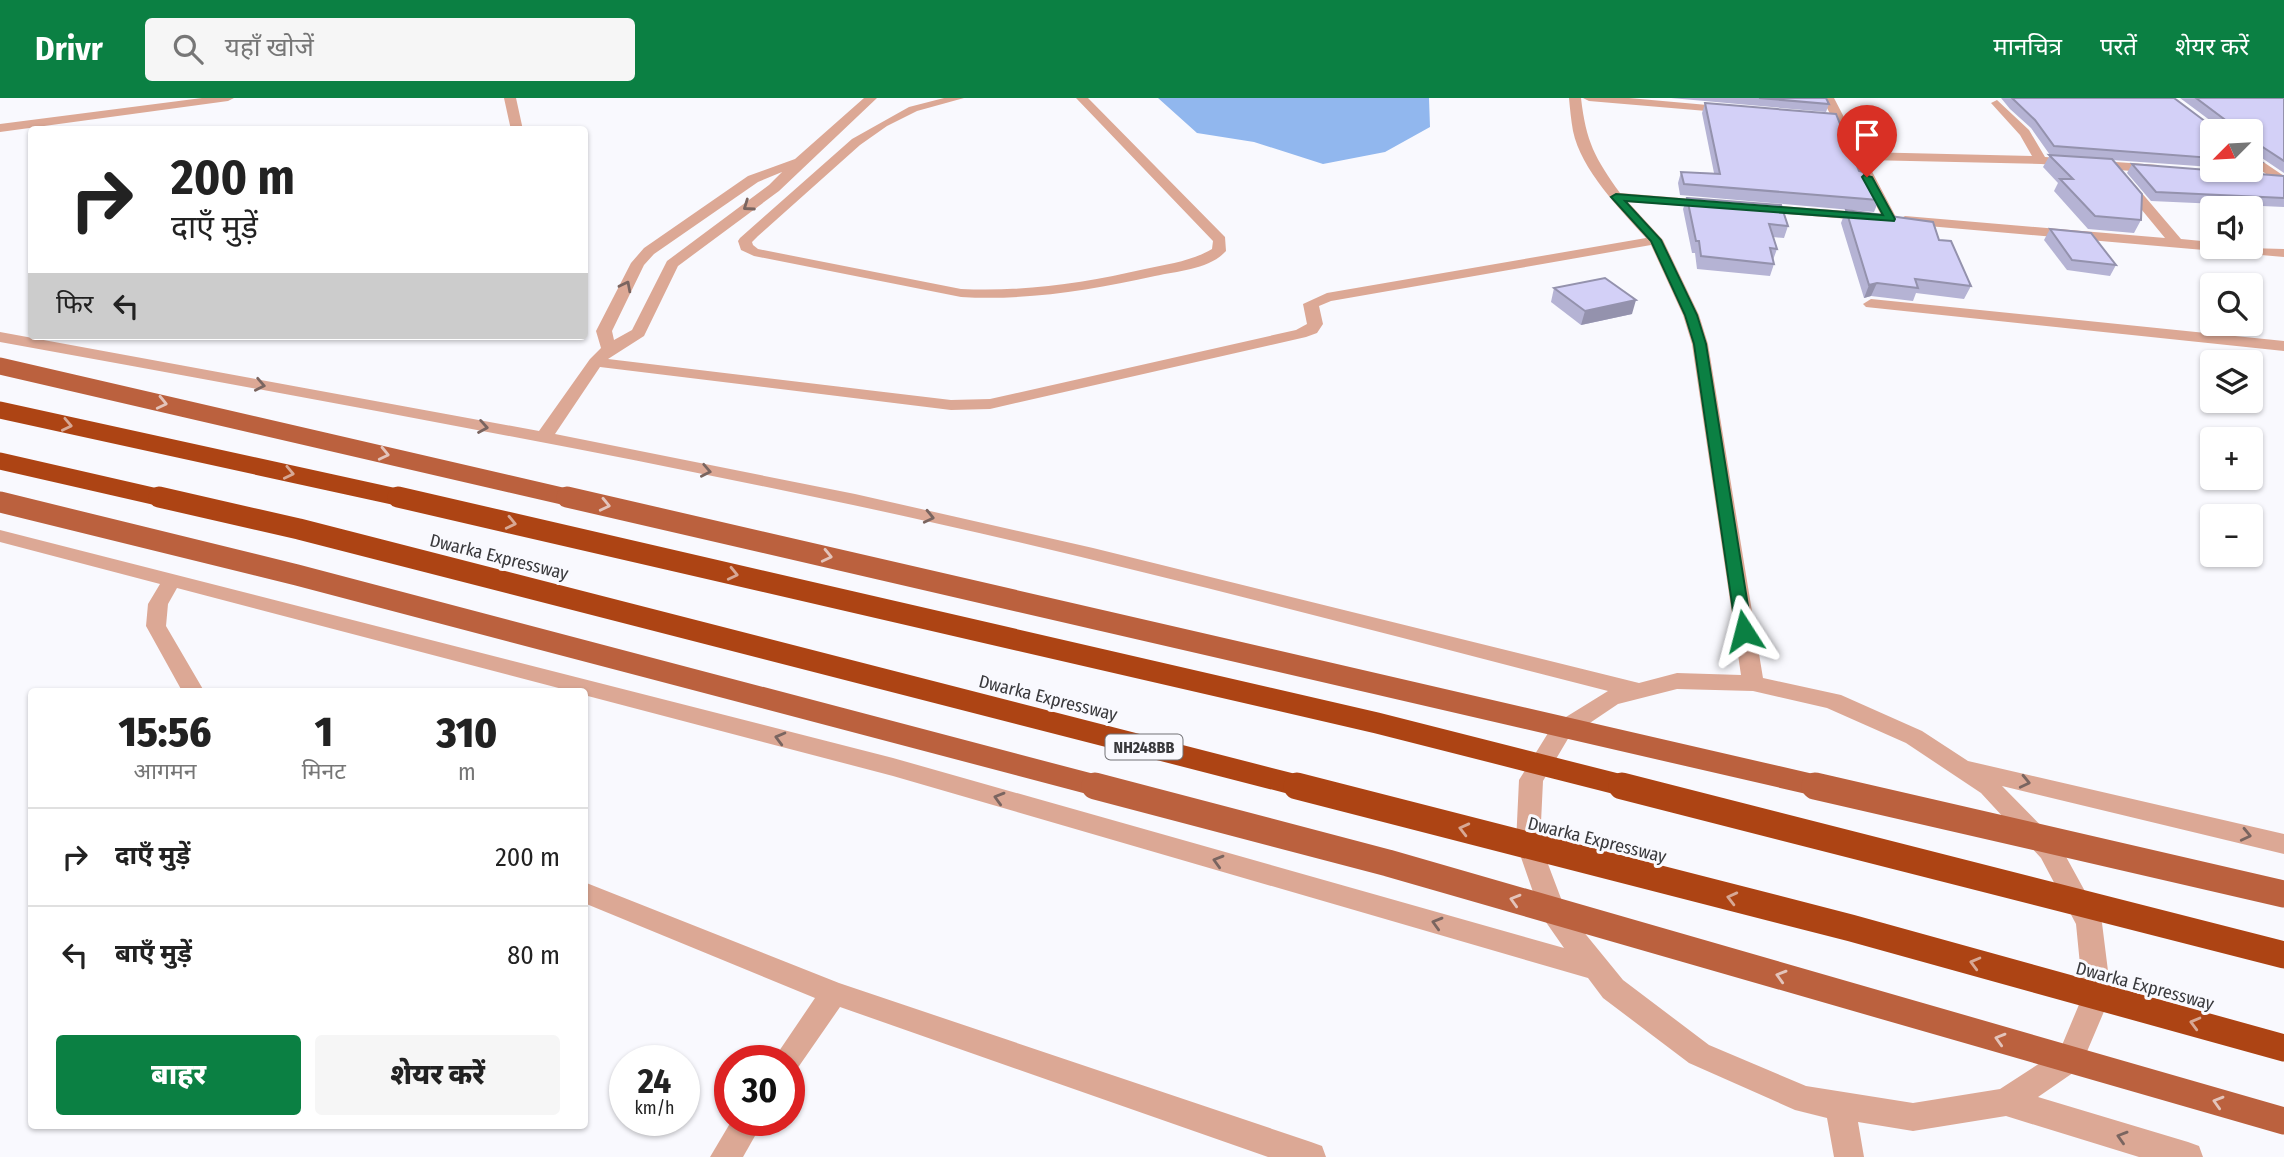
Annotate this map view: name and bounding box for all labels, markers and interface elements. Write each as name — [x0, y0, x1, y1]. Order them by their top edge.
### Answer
search box — [145, 18, 635, 81]
text: Drivr — [35, 29, 103, 69]
icon: search — [169, 30, 207, 68]
text: यहाँ खोजें — [225, 32, 314, 63]
text: मानचित्र — [1993, 33, 2062, 61]
text: परतें — [2100, 33, 2137, 61]
text: शेयर करें — [2175, 33, 2249, 61]
pin — [1837, 105, 1897, 177]
icon: arrive — [1848, 116, 1886, 154]
north arrow — [2200, 119, 2263, 182]
map controls — [2200, 119, 2263, 567]
text: 200 m — [171, 148, 295, 207]
icon: right — [56, 154, 147, 245]
button: sound — [2200, 196, 2263, 259]
one-way arrow — [743, 198, 756, 210]
text: दाएँ मुड़ें — [171, 208, 258, 246]
button: search — [2200, 273, 2263, 336]
one-way arrow — [618, 281, 632, 293]
icon: left — [107, 287, 145, 325]
text: फिर — [56, 289, 93, 320]
button: layers — [2200, 350, 2263, 413]
one-way arrow — [254, 377, 266, 392]
one-way arrow — [156, 395, 168, 409]
one-way arrow — [61, 416, 73, 431]
one-way arrow — [477, 418, 489, 433]
button: + — [2200, 427, 2263, 490]
one-way arrow — [378, 446, 390, 460]
one-way arrow — [700, 463, 712, 478]
one-way arrow — [283, 465, 295, 480]
one-way arrow — [599, 497, 611, 512]
button: − — [2200, 504, 2263, 567]
one-way arrow — [923, 509, 935, 523]
one-way arrow — [505, 515, 517, 529]
street label: Dwarka Expressway — [427, 529, 571, 585]
one-way arrow — [821, 548, 833, 563]
one-way arrow — [726, 566, 738, 580]
position arrow — [1707, 594, 1781, 668]
street label: Dwarka Expressway — [976, 670, 1120, 726]
text: 15:56 — [119, 707, 211, 757]
text: 1 — [315, 707, 333, 757]
text: 310 — [437, 708, 497, 758]
one-way arrow — [774, 732, 786, 746]
road number: NH248BB — [1106, 734, 1182, 760]
text: आगमन — [133, 757, 196, 785]
text: मिनट — [302, 757, 346, 785]
text: m — [458, 758, 476, 786]
one-way arrow — [2018, 774, 2030, 788]
one-way arrow — [994, 792, 1006, 806]
street label: Dwarka Expressway — [1525, 812, 1669, 868]
one-way arrow — [1458, 823, 1470, 837]
one-way arrow — [2240, 827, 2252, 841]
icon: right — [56, 838, 94, 876]
text: दाएँ मुड़ें — [115, 840, 190, 871]
text: 200 m — [495, 842, 560, 873]
one-way arrow — [1212, 854, 1224, 869]
one-way arrow — [1726, 892, 1738, 906]
one-way arrow — [1510, 893, 1522, 908]
one-way arrow — [1431, 917, 1443, 932]
icon: left — [56, 936, 94, 974]
text: बाएँ मुड़ें — [115, 938, 192, 969]
text: 80 m — [507, 940, 560, 971]
one-way arrow — [1969, 956, 1981, 971]
street label: Dwarka Expressway — [2074, 957, 2216, 1015]
one-way arrow — [1775, 970, 1787, 984]
one-way arrow — [2189, 1017, 2201, 1031]
one-way arrow — [1994, 1033, 2006, 1047]
button: बाहर — [56, 1035, 301, 1115]
button: शेयर करें — [315, 1035, 560, 1115]
speed limit sign: 30 — [714, 1045, 805, 1136]
text: 24 — [638, 1060, 671, 1102]
one-way arrow — [2213, 1095, 2225, 1110]
text: km/h — [634, 1097, 675, 1119]
one-way arrow — [2117, 1131, 2129, 1146]

